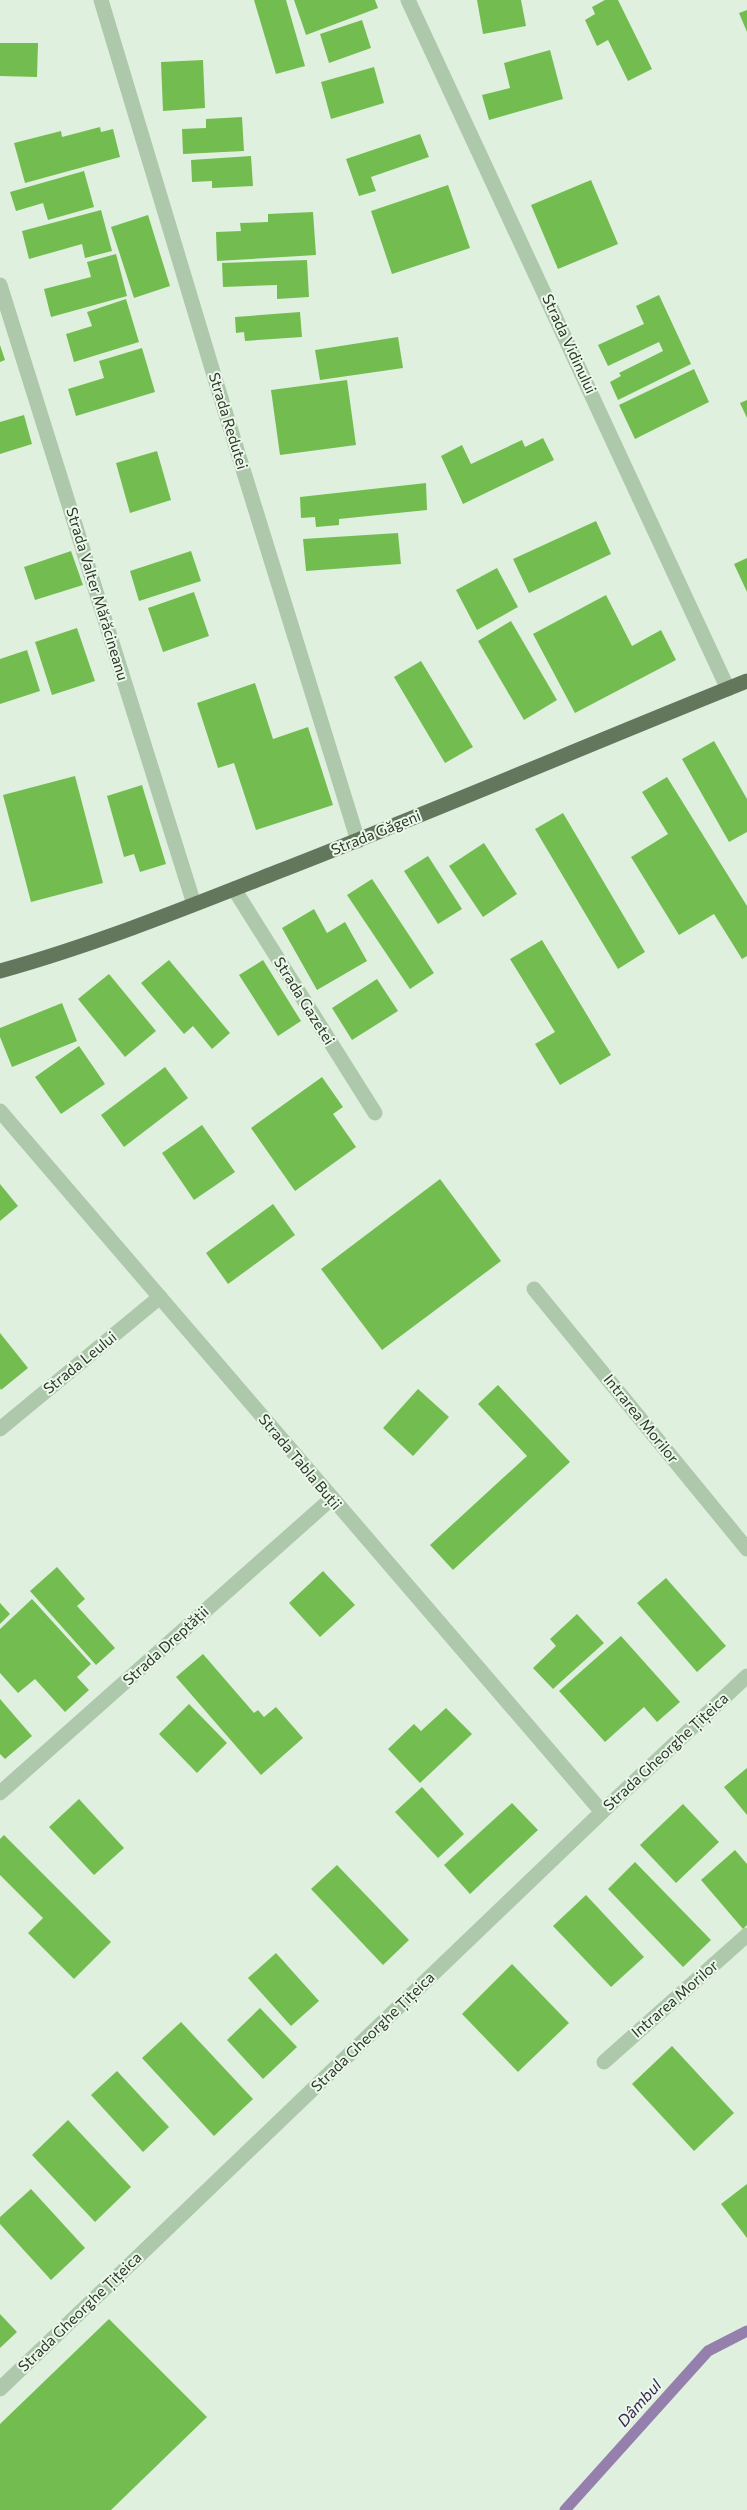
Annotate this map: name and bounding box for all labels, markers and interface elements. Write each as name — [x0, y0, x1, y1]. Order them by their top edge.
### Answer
street label: Strada Vidinului — [539, 291, 601, 396]
street label: Strada Redutei — [206, 370, 252, 471]
street label: Strada Valter Mărăcineanu — [63, 505, 133, 682]
street label: Strada Găgeni — [328, 806, 423, 858]
street label: Strada Gazetei — [271, 953, 339, 1048]
street label: Strada Leului — [39, 1327, 120, 1397]
street label: Intrarea Morilor — [601, 1370, 683, 1466]
street label: Strada Tabla Buții — [254, 1410, 346, 1514]
street label: Strada Dreptății — [119, 1602, 213, 1690]
street label: Strada Gheorghe Țițeica — [599, 1689, 733, 1815]
street label: Intrarea Morilor — [627, 1956, 721, 2041]
street label: Strada Gheorghe Țițeica — [307, 1968, 439, 2096]
street label: Strada Gheorghe Țițeica — [14, 2248, 146, 2376]
water label: Dâmbul — [613, 2375, 665, 2430]

